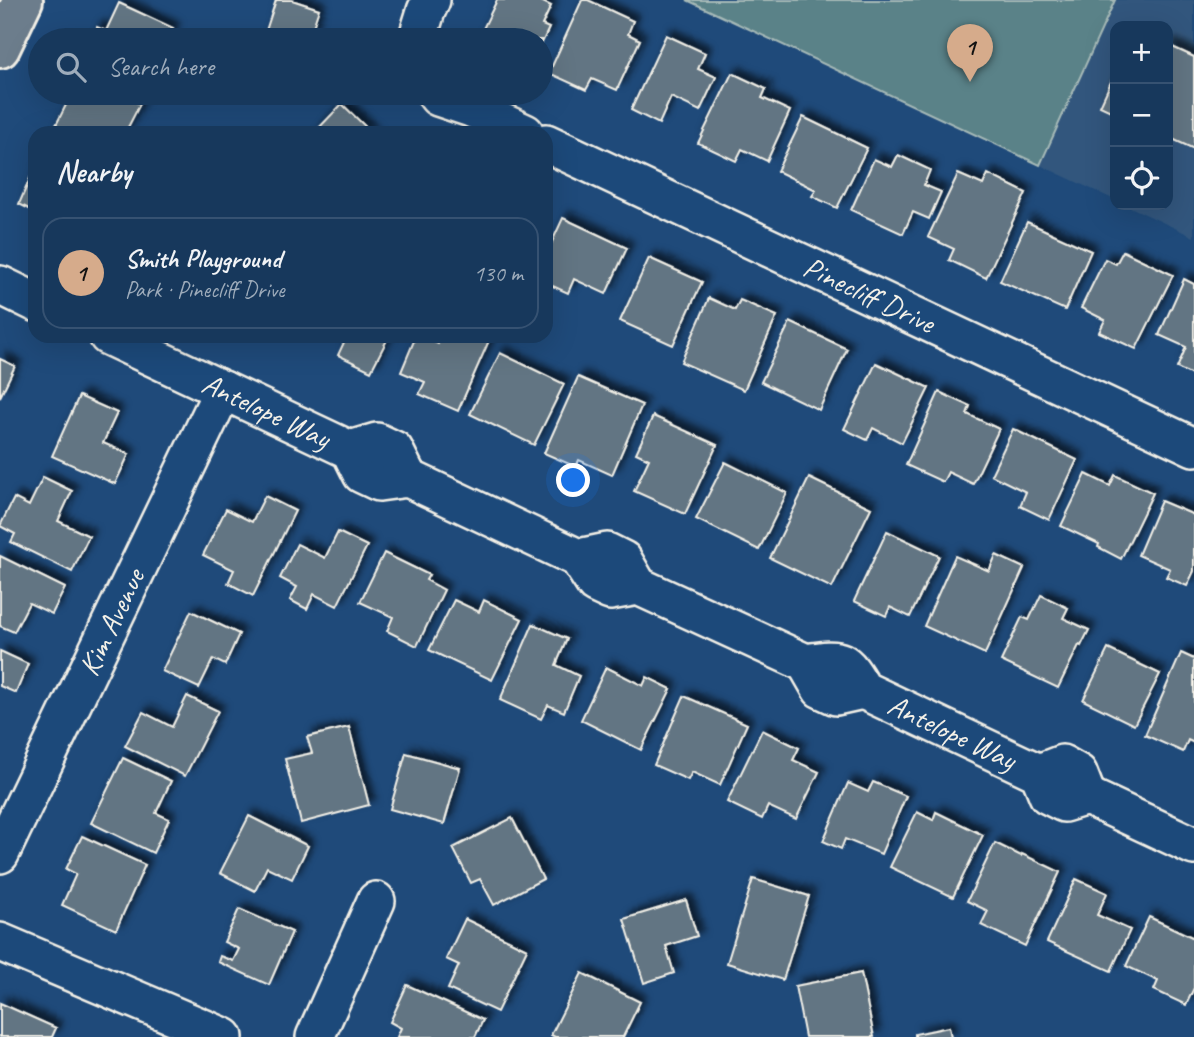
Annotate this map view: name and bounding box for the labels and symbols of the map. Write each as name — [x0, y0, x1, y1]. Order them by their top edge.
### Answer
pin: 1 — [947, 24, 993, 82]
street label: Pinecliff Drive — [798, 248, 943, 343]
street label: Antelope Way — [196, 364, 338, 458]
your location — [556, 463, 590, 497]
street label: Kim Avenue — [69, 561, 154, 682]
street label: Antelope Way — [882, 686, 1024, 779]

